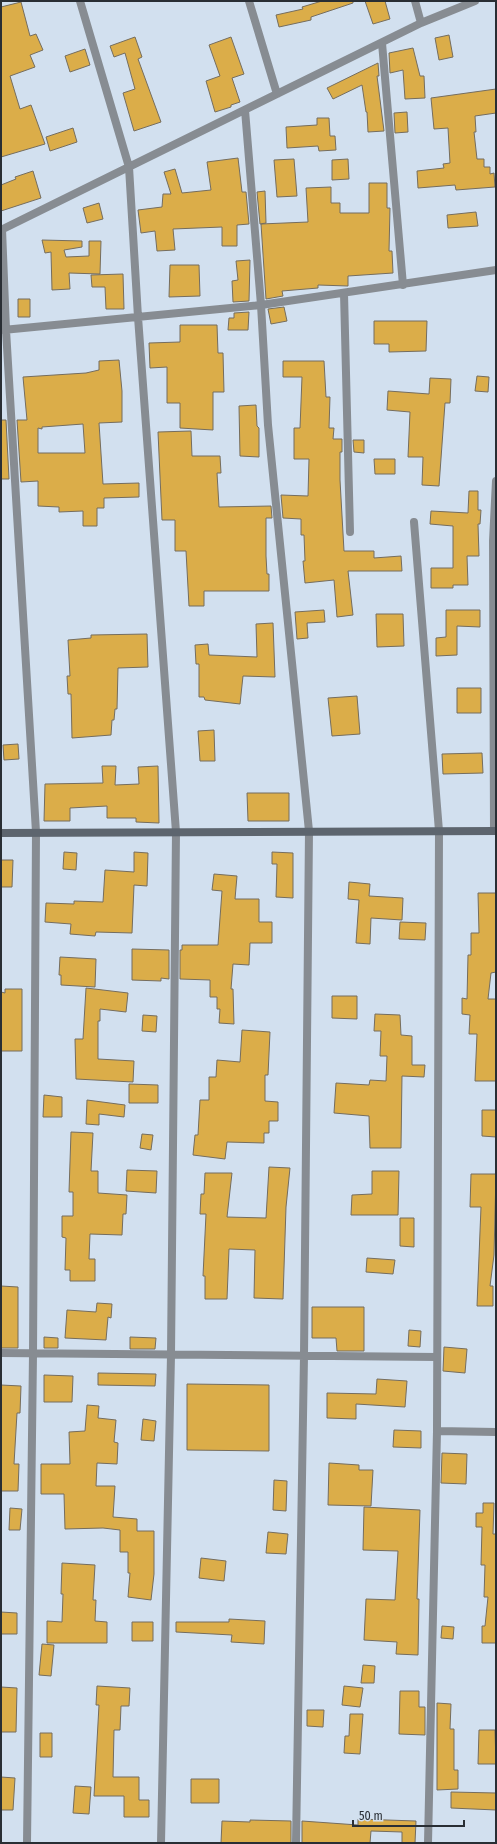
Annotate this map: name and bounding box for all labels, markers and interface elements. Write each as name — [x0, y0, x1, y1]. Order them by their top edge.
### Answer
scale bar — [353, 1802, 464, 1828]
text: 50 m — [359, 1809, 383, 1823]

